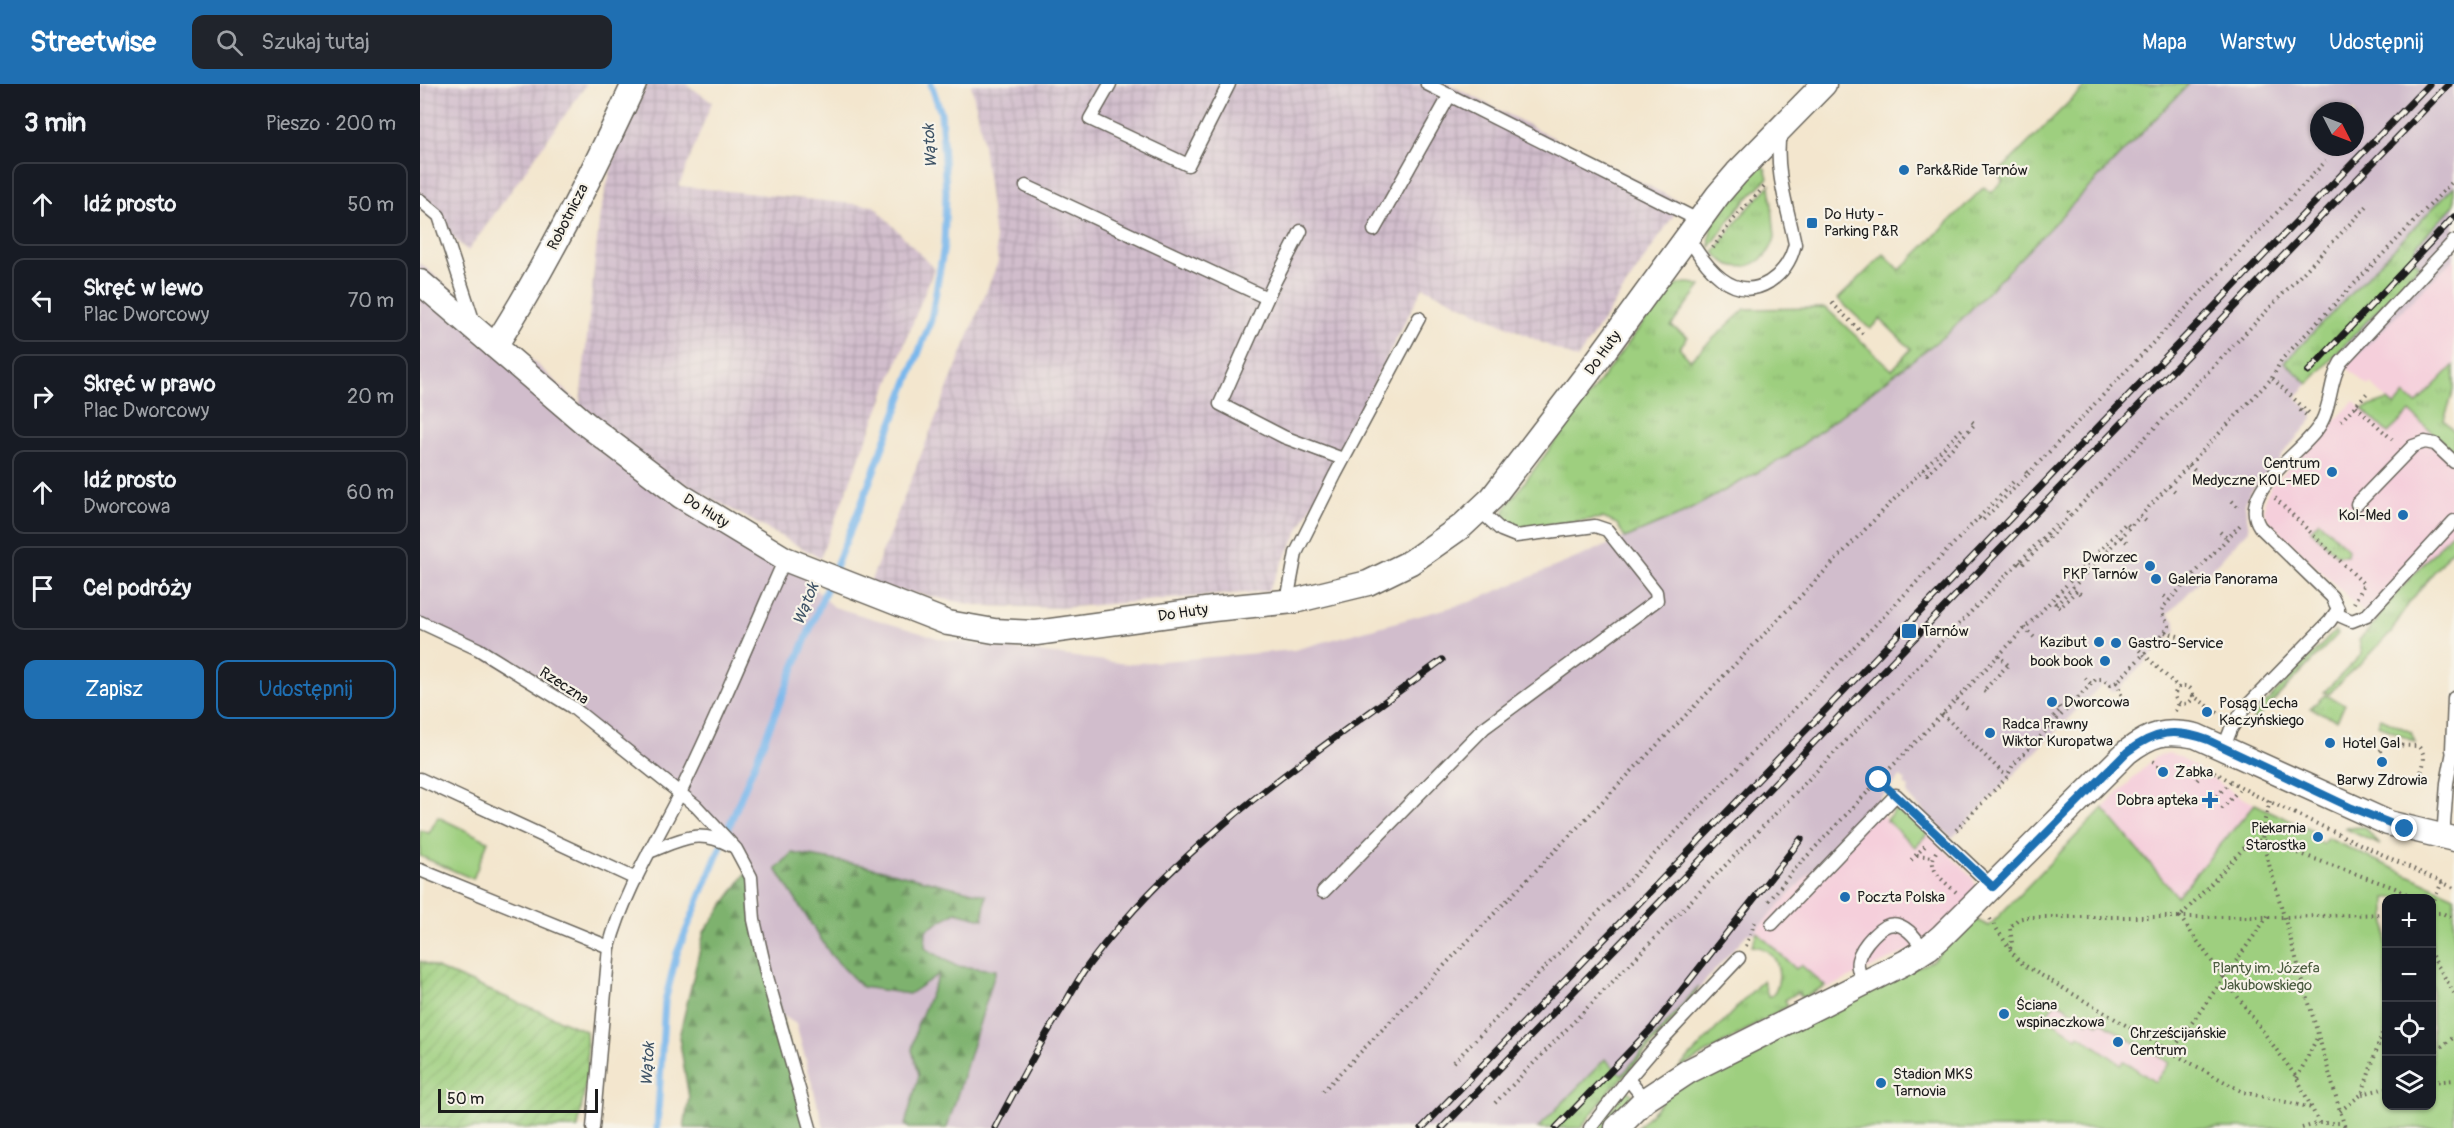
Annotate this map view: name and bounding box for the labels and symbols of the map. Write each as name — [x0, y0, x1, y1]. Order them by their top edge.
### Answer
north arrow — [2310, 102, 2364, 156]
water label: Wątok — [918, 122, 941, 168]
place label: Park&Ride Tarnów — [1916, 161, 2028, 180]
marker: Park&Ride Tarnów — [1897, 163, 1911, 177]
street label: Robotnicza — [543, 181, 593, 253]
place label: Do Huty - Parking P&R — [1824, 205, 1899, 241]
marker: Do Huty - Parking P&R — [1805, 216, 1819, 230]
street label: Do Huty — [1581, 327, 1626, 379]
place label: Centrum Medyczne KOL-MED — [2192, 454, 2320, 490]
marker: Centrum Medyczne KOL-MED — [2325, 465, 2339, 479]
street label: Do Huty — [680, 490, 733, 533]
place label: Kol-Med — [2338, 506, 2391, 525]
marker: Kol-Med — [2396, 508, 2410, 522]
place label: Dworzec PKP Tarnów — [2063, 548, 2138, 584]
marker: Dworzec PKP Tarnów — [2143, 559, 2157, 573]
place label: Galeria Panorama — [2168, 570, 2278, 589]
marker: Galeria Panorama — [2149, 572, 2163, 586]
water label: Wątok — [789, 579, 824, 628]
street label: Do Huty — [1157, 600, 1210, 626]
marker: Tarnów — [1900, 622, 1918, 640]
place label: Tarnów — [1922, 622, 1969, 641]
place label: Kazibut — [2040, 633, 2088, 652]
place label: Gastro-Service — [2128, 634, 2224, 653]
marker: Kazibut — [2092, 635, 2106, 649]
marker: Gastro-Service — [2109, 636, 2123, 650]
place label: book book — [2030, 652, 2094, 671]
marker: book book — [2098, 654, 2112, 668]
street label: Rzeczna — [536, 663, 592, 709]
place label: Dworcowa — [2064, 693, 2130, 712]
place label: Posąg Lecha Kaczyńskiego — [2219, 694, 2304, 730]
marker: Dworcowa — [2045, 695, 2059, 709]
marker: Posąg Lecha Kaczyńskiego — [2200, 705, 2214, 719]
place label: Radca Prawny Wiktor Kuropatwa — [2002, 715, 2113, 751]
marker: Radca Prawny Wiktor Kuropatwa — [1983, 726, 1997, 740]
place label: Hotel Gal — [2342, 734, 2400, 753]
marker: Hotel Gal — [2323, 736, 2337, 750]
marker: Barwy Zdrowia — [2375, 755, 2389, 769]
place label: Żabka — [2175, 763, 2213, 782]
marker: Żabka — [2156, 765, 2170, 779]
route start — [1865, 766, 1891, 792]
place label: Barwy Zdrowia — [2337, 771, 2427, 790]
place label: Dobra apteka — [2117, 791, 2198, 810]
marker: Dobra apteka — [2203, 793, 2217, 807]
route end — [2391, 815, 2417, 841]
place label: Piekarnia Starostka — [2245, 819, 2306, 855]
marker: Piekarnia Starostka — [2311, 830, 2325, 844]
place label: Poczta Polska — [1857, 888, 1945, 907]
marker: Poczta Polska — [1838, 890, 1852, 904]
park label: Planty im. Józefa Jakubowskiego — [2212, 959, 2320, 995]
place label: Ściana wspinaczkowa — [2016, 996, 2105, 1032]
marker: Ściana wspinaczkowa — [1997, 1007, 2011, 1021]
place label: Chrześcijańskie Centrum — [2130, 1024, 2227, 1060]
marker: Chrześcijańskie Centrum — [2111, 1035, 2125, 1049]
water label: Wątok — [637, 1040, 659, 1086]
place label: Stadion MKS Tarnovia — [1893, 1065, 1973, 1101]
marker: Stadion MKS Tarnovia — [1874, 1076, 1888, 1090]
scale bar — [438, 1086, 598, 1114]

